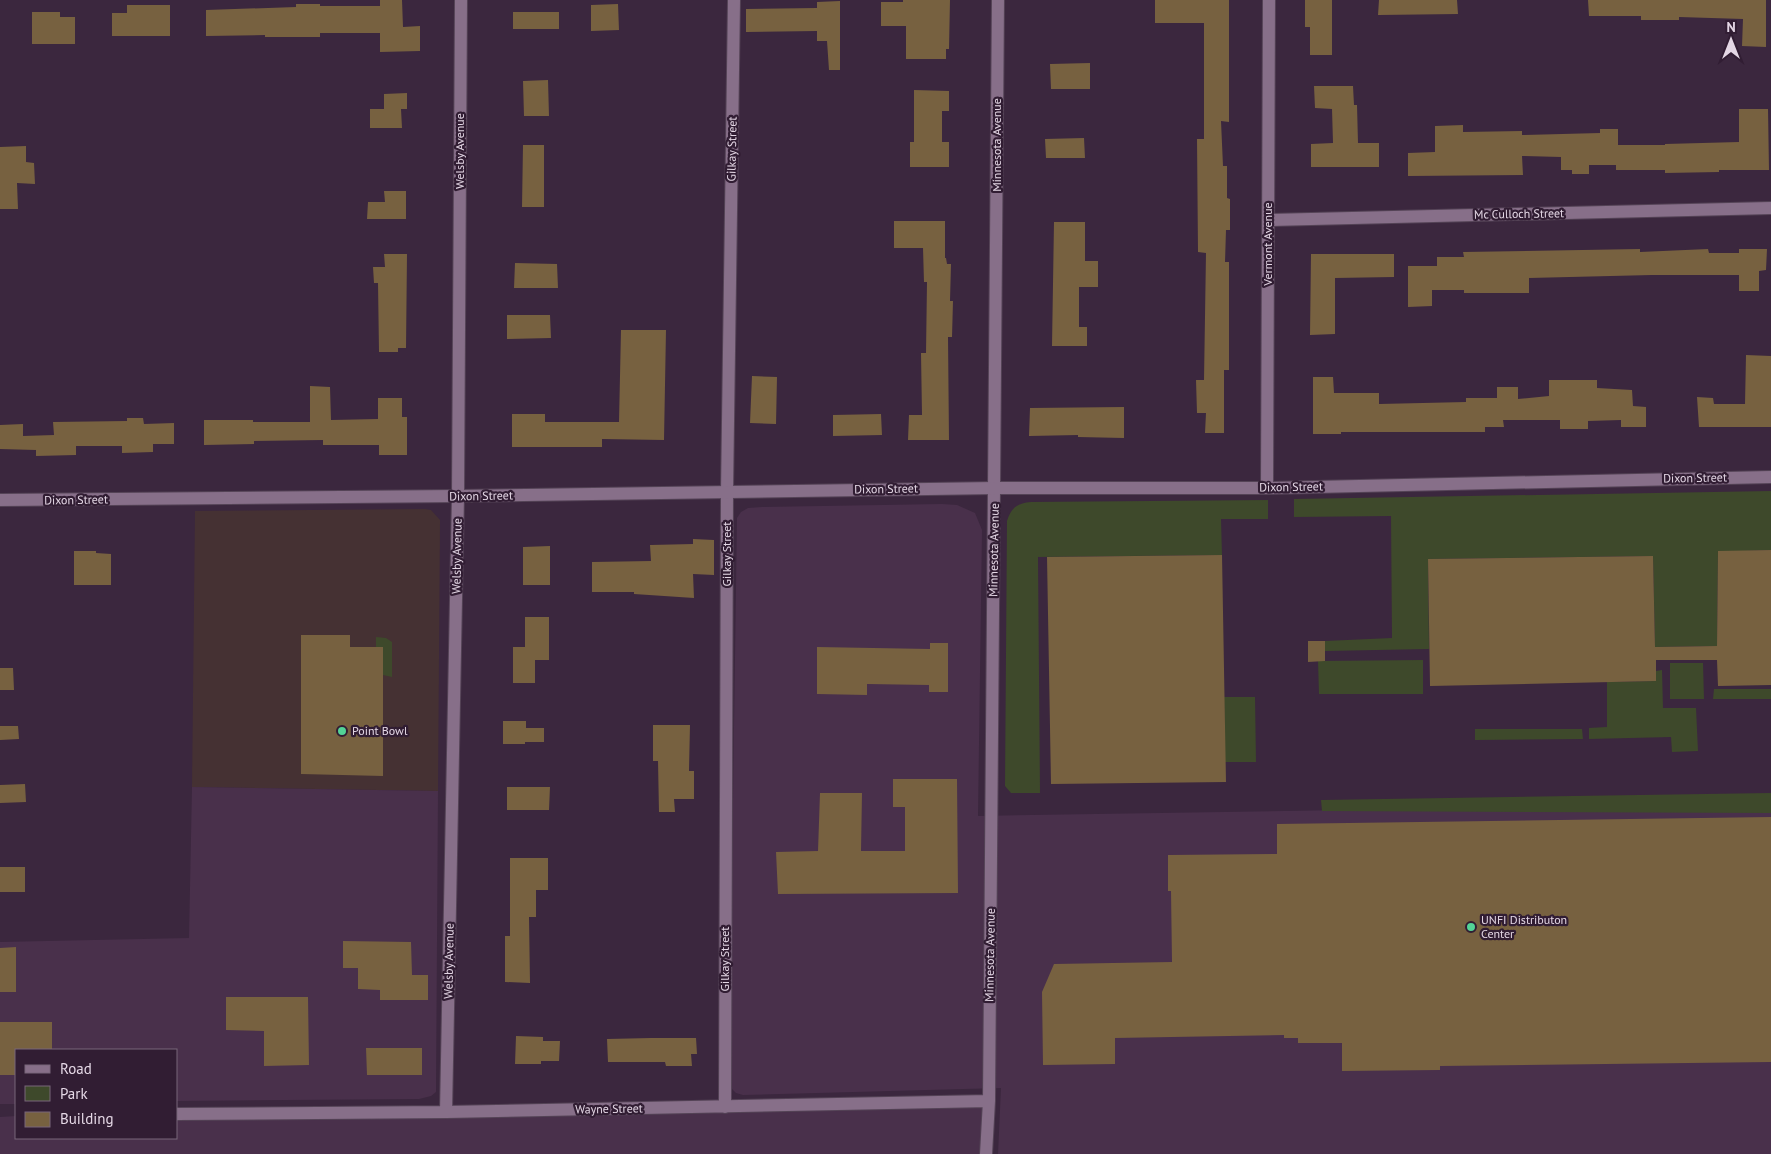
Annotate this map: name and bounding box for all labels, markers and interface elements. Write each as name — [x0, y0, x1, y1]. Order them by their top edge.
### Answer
north arrow — [1706, 15, 1756, 65]
text: N — [1726, 18, 1736, 36]
street label: Minnesota Avenue — [989, 98, 1004, 192]
street label: Welsby Avenue — [452, 113, 467, 189]
street label: Gilkay Street — [723, 116, 740, 182]
street label: Vermont Avenue — [1260, 202, 1275, 287]
street label: Mc Culloch Street — [1474, 205, 1564, 222]
street label: Dixon Street — [1663, 469, 1727, 486]
street label: Dixon Street — [1259, 478, 1323, 495]
street label: Dixon Street — [854, 480, 918, 497]
street label: Dixon Street — [449, 487, 513, 504]
street label: Dixon Street — [44, 491, 108, 508]
street label: Minnesota Avenue — [985, 503, 1002, 597]
street label: Welsby Avenue — [448, 518, 465, 594]
street label: Gilkay Street — [719, 522, 734, 586]
place label: Point Bowl — [352, 723, 408, 738]
marker: Point Bowl — [336, 725, 348, 737]
street label: Minnesota Avenue — [981, 908, 998, 1002]
place label: UNFI Distributon Center — [1481, 912, 1567, 941]
marker: UNFI Distributon Center — [1465, 921, 1477, 933]
street label: Welsby Avenue — [440, 923, 457, 999]
street label: Gilkay Street — [717, 927, 732, 991]
legend — [15, 1049, 178, 1139]
text: Road — [60, 1059, 92, 1078]
text: Park — [60, 1084, 88, 1103]
street label: Wayne Street — [575, 1100, 643, 1117]
text: Building — [60, 1109, 114, 1128]

